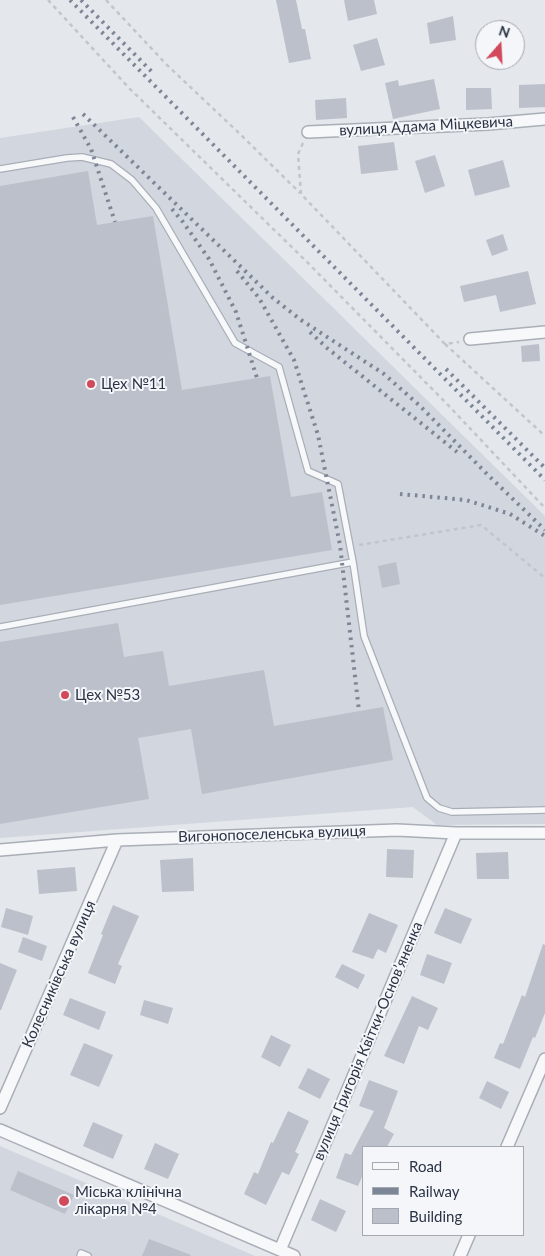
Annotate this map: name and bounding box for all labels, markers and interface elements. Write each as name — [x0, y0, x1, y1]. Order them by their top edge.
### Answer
north arrow — [475, 20, 525, 70]
text: N — [497, 21, 513, 41]
street label: вулиця Адама Міцкевича — [339, 112, 513, 140]
place label: Цех №11 — [101, 375, 166, 393]
marker: Цех №11 — [85, 378, 97, 390]
place label: Цех №53 — [75, 686, 140, 704]
marker: Цех №53 — [59, 689, 71, 701]
street label: Вигонопоселенська вулиця — [178, 822, 366, 846]
street label: Колесниківська вулиця — [18, 898, 100, 1050]
street label: вулиця Григорія Квітки-Основʼяненка — [309, 919, 427, 1163]
legend — [362, 1146, 525, 1236]
text: Road — [409, 1157, 442, 1175]
text: Railway — [409, 1182, 460, 1200]
place label: Міська клінічна лікарня №4 — [75, 1183, 182, 1218]
marker: Міська клінічна лікарня №4 — [57, 1194, 71, 1208]
text: Building — [409, 1207, 462, 1225]

